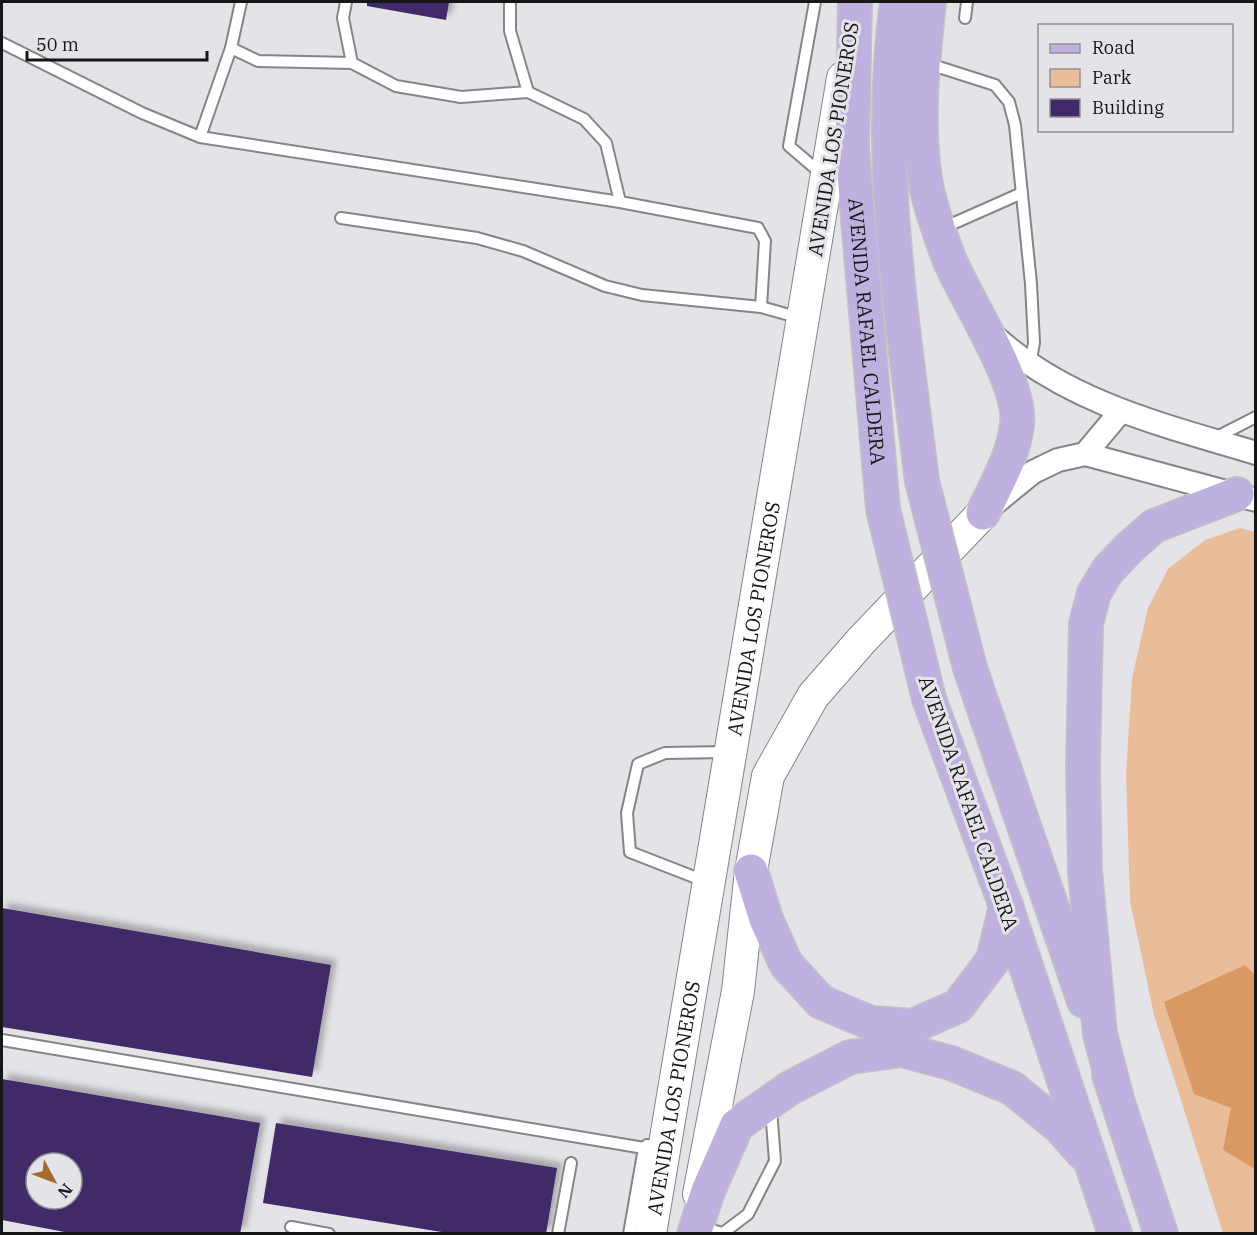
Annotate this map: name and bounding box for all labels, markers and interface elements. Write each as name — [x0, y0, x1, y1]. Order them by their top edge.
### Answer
street label: AVENIDA LOS PIONEROS — [801, 20, 865, 258]
scale bar — [27, 24, 207, 62]
legend — [1038, 24, 1233, 132]
text: 50 m — [36, 33, 79, 56]
text: Road — [1092, 36, 1135, 59]
text: Park — [1092, 66, 1132, 89]
text: Building — [1092, 96, 1164, 119]
street label: AVENIDA RAFAEL CALDERA — [843, 197, 893, 466]
street label: AVENIDA LOS PIONEROS — [720, 499, 786, 738]
street label: AVENIDA RAFAEL CALDERA — [913, 672, 1025, 934]
street label: AVENIDA LOS PIONEROS — [640, 979, 706, 1217]
north arrow — [24, 1151, 84, 1211]
text: N — [54, 1180, 77, 1202]

